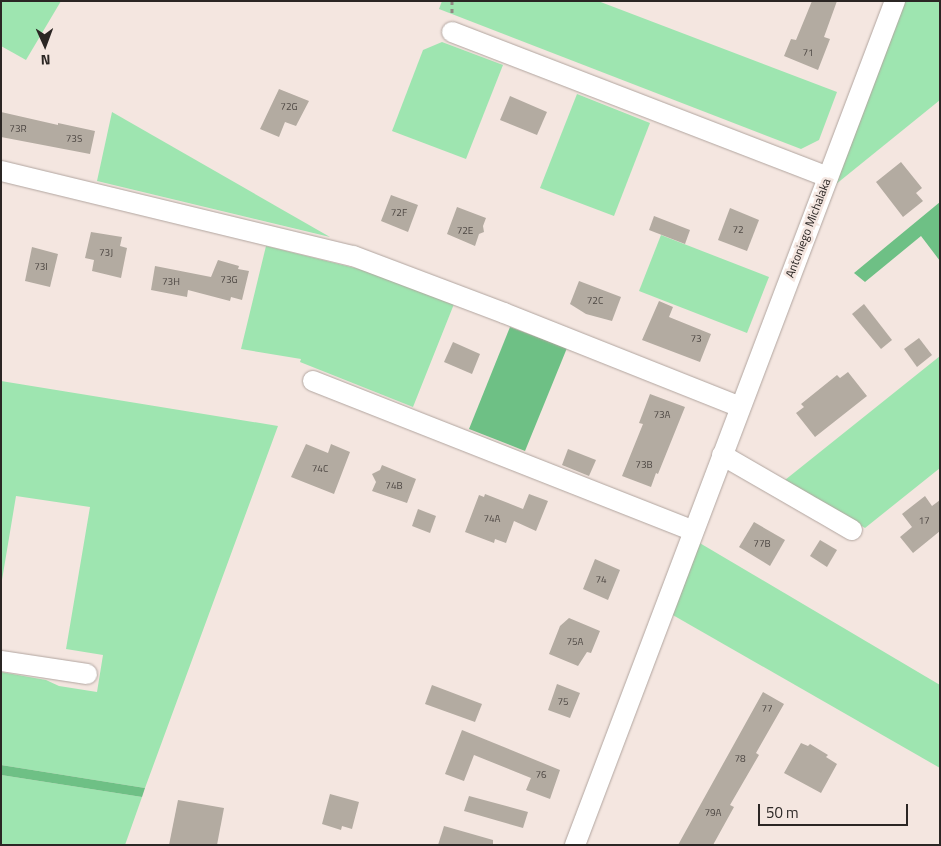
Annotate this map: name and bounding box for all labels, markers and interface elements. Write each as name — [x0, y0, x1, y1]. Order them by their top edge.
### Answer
north arrow — [20, 20, 70, 70]
house number: 71 — [802, 47, 814, 59]
text: N — [40, 50, 51, 71]
house number: 72G — [280, 101, 298, 113]
house number: 73R — [9, 123, 27, 135]
house number: 73S — [66, 133, 82, 145]
street label: Antoniego Michalaka — [782, 176, 834, 280]
house number: 72F — [391, 207, 407, 219]
house number: 72 — [732, 224, 744, 236]
house number: 72E — [457, 225, 473, 237]
house number: 73J — [99, 247, 113, 259]
house number: 73I — [34, 261, 48, 273]
house number: 73G — [220, 274, 238, 286]
house number: 73H — [162, 276, 180, 288]
house number: 72C — [587, 295, 603, 307]
house number: 73 — [690, 333, 702, 345]
house number: 73A — [653, 409, 671, 421]
house number: 73B — [635, 459, 653, 471]
house number: 74C — [312, 463, 328, 475]
house number: 74B — [385, 480, 403, 492]
house number: 74A — [483, 513, 501, 525]
house number: 17 — [918, 515, 930, 527]
house number: 77B — [753, 538, 771, 550]
house number: 74 — [595, 574, 607, 586]
house number: 75A — [566, 636, 584, 648]
house number: 75 — [557, 696, 569, 708]
house number: 77 — [761, 703, 773, 715]
house number: 78 — [734, 753, 746, 765]
house number: 76 — [535, 769, 547, 781]
scale bar — [761, 794, 911, 826]
text: 50 m — [766, 801, 799, 824]
house number: 79A — [704, 807, 722, 819]

